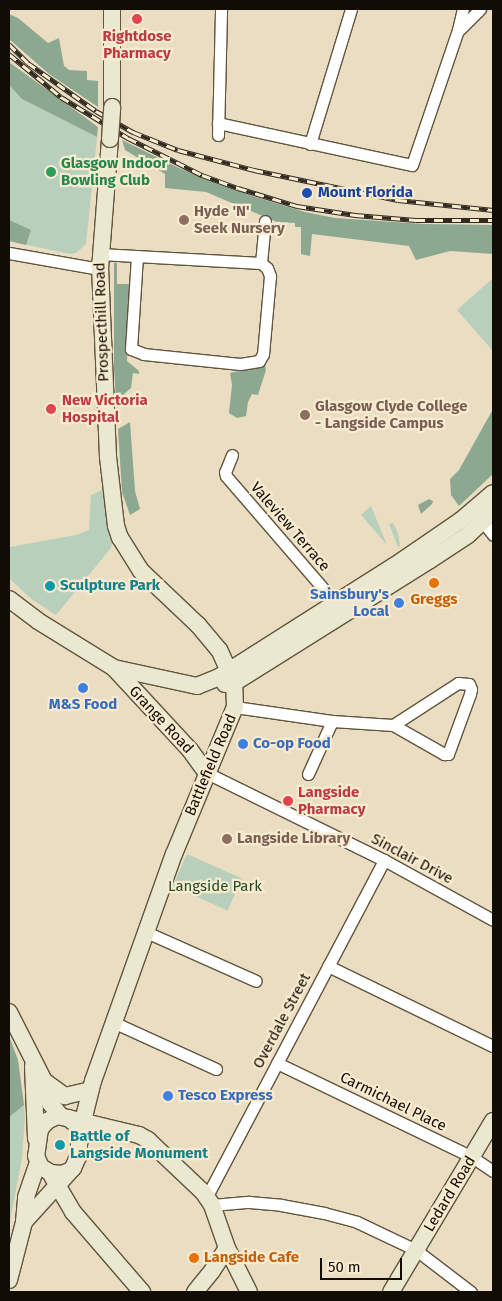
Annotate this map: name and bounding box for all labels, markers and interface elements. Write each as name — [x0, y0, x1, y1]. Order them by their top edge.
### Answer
marker: Rightdose Pharmacy — [131, 13, 143, 25]
place label: Rightdose Pharmacy — [102, 27, 172, 62]
place label: Glasgow Indoor Bowling Club — [61, 154, 167, 189]
marker: Glasgow Indoor Bowling Club — [45, 166, 57, 178]
place label: Mount Florida — [318, 184, 413, 202]
marker: Mount Florida — [300, 186, 314, 200]
place label: Hyde 'N' Seek Nursery — [194, 202, 285, 237]
marker: Hyde 'N' Seek Nursery — [178, 214, 190, 226]
street label: Prospecthill Road — [91, 262, 113, 382]
place label: New Victoria Hospital — [62, 391, 148, 426]
place label: Glasgow Clyde College - Langside Campus — [315, 397, 468, 432]
marker: New Victoria Hospital — [44, 402, 58, 416]
marker: Glasgow Clyde College - Langside Campus — [299, 409, 311, 421]
street label: Valeview Terrace — [246, 479, 334, 575]
place label: Sculpture Park — [60, 577, 160, 595]
marker: Greggs — [428, 577, 440, 589]
marker: Sculpture Park — [44, 580, 56, 592]
place label: Sainsbury's Local — [310, 585, 389, 620]
place label: Greggs — [410, 591, 458, 609]
marker: Sainsbury's Local — [393, 597, 405, 609]
marker: M&S Food — [77, 682, 89, 694]
street label: Grange Road — [125, 682, 197, 758]
place label: M&S Food — [49, 696, 117, 714]
street label: Battlefield Road — [181, 711, 241, 819]
place label: Co-op Food — [253, 735, 331, 753]
marker: Co-op Food — [237, 738, 249, 750]
place label: Langside Pharmacy — [298, 783, 365, 818]
marker: Langside Pharmacy — [282, 795, 294, 807]
place label: Langside Library — [237, 830, 350, 848]
street label: Sinclair Drive — [368, 830, 456, 888]
marker: Langside Library — [221, 833, 233, 845]
park label: Langside Park — [168, 878, 262, 896]
street label: Overdale Street — [249, 970, 315, 1072]
street label: Carmichael Place — [337, 1068, 449, 1136]
place label: Tesco Express — [178, 1087, 273, 1105]
marker: Tesco Express — [162, 1090, 174, 1102]
place label: Battle of Langside Monument — [70, 1127, 208, 1162]
marker: Battle of Langside Monument — [54, 1139, 66, 1151]
street label: Ledard Road — [420, 1153, 480, 1235]
scale bar — [322, 1248, 404, 1280]
place label: Langside Cafe — [204, 1249, 299, 1267]
marker: Langside Cafe — [188, 1252, 200, 1264]
text: 50 m — [328, 1258, 361, 1276]

